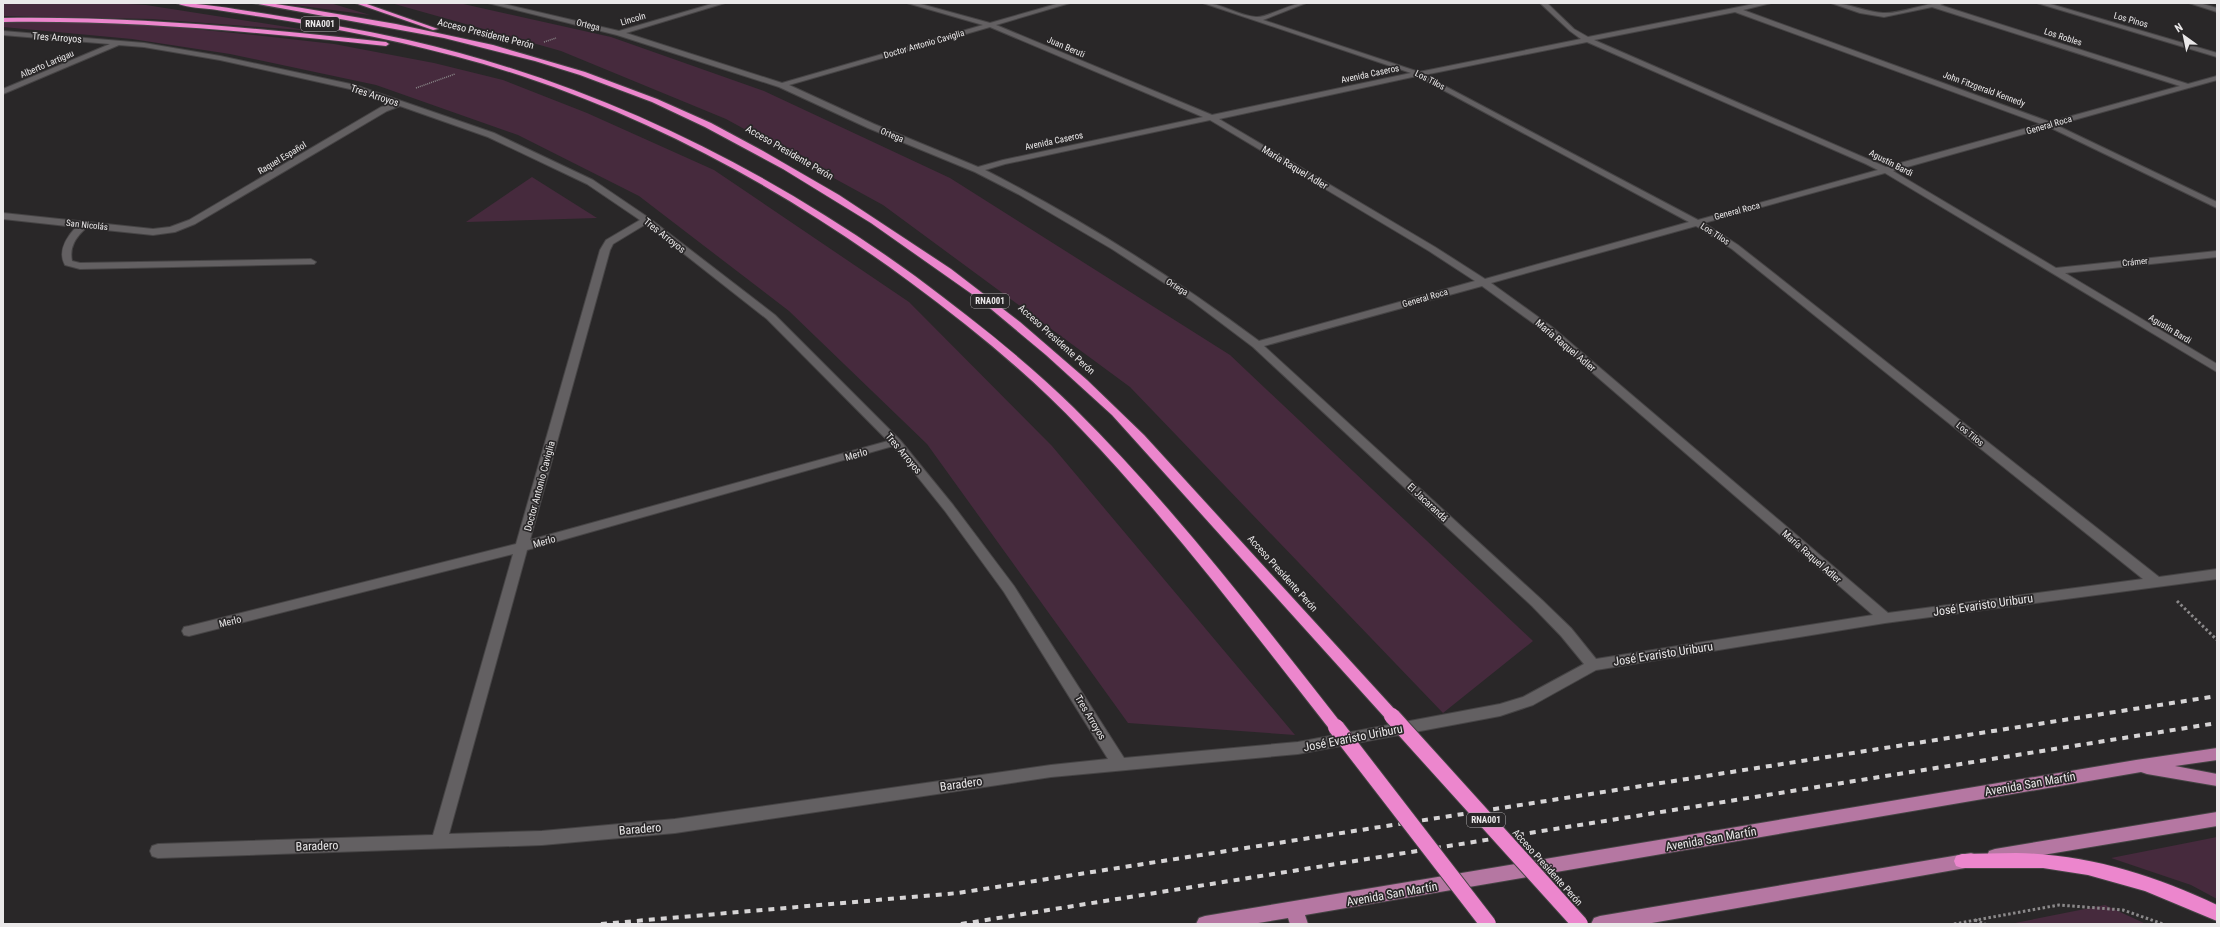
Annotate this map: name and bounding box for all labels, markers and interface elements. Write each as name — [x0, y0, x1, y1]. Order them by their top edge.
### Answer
street label: Los Pinos — [2113, 10, 2149, 30]
street label: Lincoln — [619, 11, 647, 27]
street label: Acceso Presidente Perón — [437, 16, 535, 51]
north arrow — [2164, 16, 2204, 56]
road number: RNA001 — [301, 17, 339, 31]
street label: Ortega — [575, 17, 601, 33]
text: N — [2172, 21, 2185, 35]
street label: Los Robles — [2043, 26, 2083, 48]
street label: Doctor Antonio Caviglia — [882, 28, 966, 60]
street label: Tres Arroyos — [32, 30, 83, 45]
street label: Juan Beruti — [1045, 35, 1087, 59]
street label: Alberto Lartigau — [19, 48, 75, 80]
street label: Avenida Caseros — [1340, 63, 1400, 85]
street label: Los Tilos — [1413, 68, 1447, 92]
street label: John Fitzgerald Kennedy — [1941, 69, 2027, 109]
street label: Tres Arroyos — [350, 83, 401, 109]
street label: General Roca — [2025, 114, 2073, 136]
street label: Acceso Presidente Perón — [744, 123, 836, 182]
street label: Ortega — [879, 126, 905, 144]
street label: Avenida Caseros — [1024, 130, 1084, 152]
street label: Raquel Español — [256, 140, 308, 176]
street label: María Raquel Adler — [1260, 143, 1330, 191]
street label: Agustín Bardi — [1867, 148, 1915, 178]
street label: General Roca — [1713, 200, 1761, 222]
street label: Tres Arroyos — [642, 216, 688, 255]
street label: San Nicolás — [65, 218, 109, 232]
street label: Los Tilos — [1699, 221, 1731, 247]
street label: Crámer — [2122, 256, 2149, 268]
street label: Ortega — [1164, 276, 1190, 298]
street label: General Roca — [1401, 287, 1449, 309]
road number: RNA001 — [971, 294, 1009, 308]
street label: Acceso Presidente Perón — [1016, 302, 1097, 377]
street label: Agustín Bardi — [2147, 312, 2193, 346]
street label: María Raquel Adler — [1533, 317, 1598, 374]
street label: Los Tilos — [1954, 420, 1986, 448]
street label: Tres Arroyos — [883, 431, 924, 476]
street label: Doctor Antonio Caviglia — [522, 440, 557, 532]
street label: Merlo — [844, 446, 869, 463]
street label: El Jacarandá — [1405, 481, 1450, 524]
street label: María Raquel Adler — [1780, 528, 1844, 585]
street label: Merlo — [532, 533, 557, 550]
street label: Acceso Presidente Perón — [1245, 533, 1320, 614]
street label: José Evaristo Uriburu — [1932, 591, 2034, 619]
street label: Merlo — [218, 613, 242, 630]
street label: José Evaristo Uriburu — [1612, 639, 1714, 669]
street label: Tres Arroyos — [1073, 693, 1108, 742]
street label: José Evaristo Uriburu — [1302, 721, 1404, 754]
street label: Avenida San Martín — [1984, 769, 2077, 799]
street label: Baradero — [939, 774, 983, 794]
road number: RNA001 — [1467, 813, 1505, 827]
street label: Baradero — [618, 820, 662, 838]
street label: Avenida San Martín — [1665, 824, 1758, 854]
street label: Acceso Presidente Perón — [1510, 827, 1585, 908]
street label: Baradero — [295, 838, 339, 854]
street label: Avenida San Martín — [1346, 879, 1439, 909]

